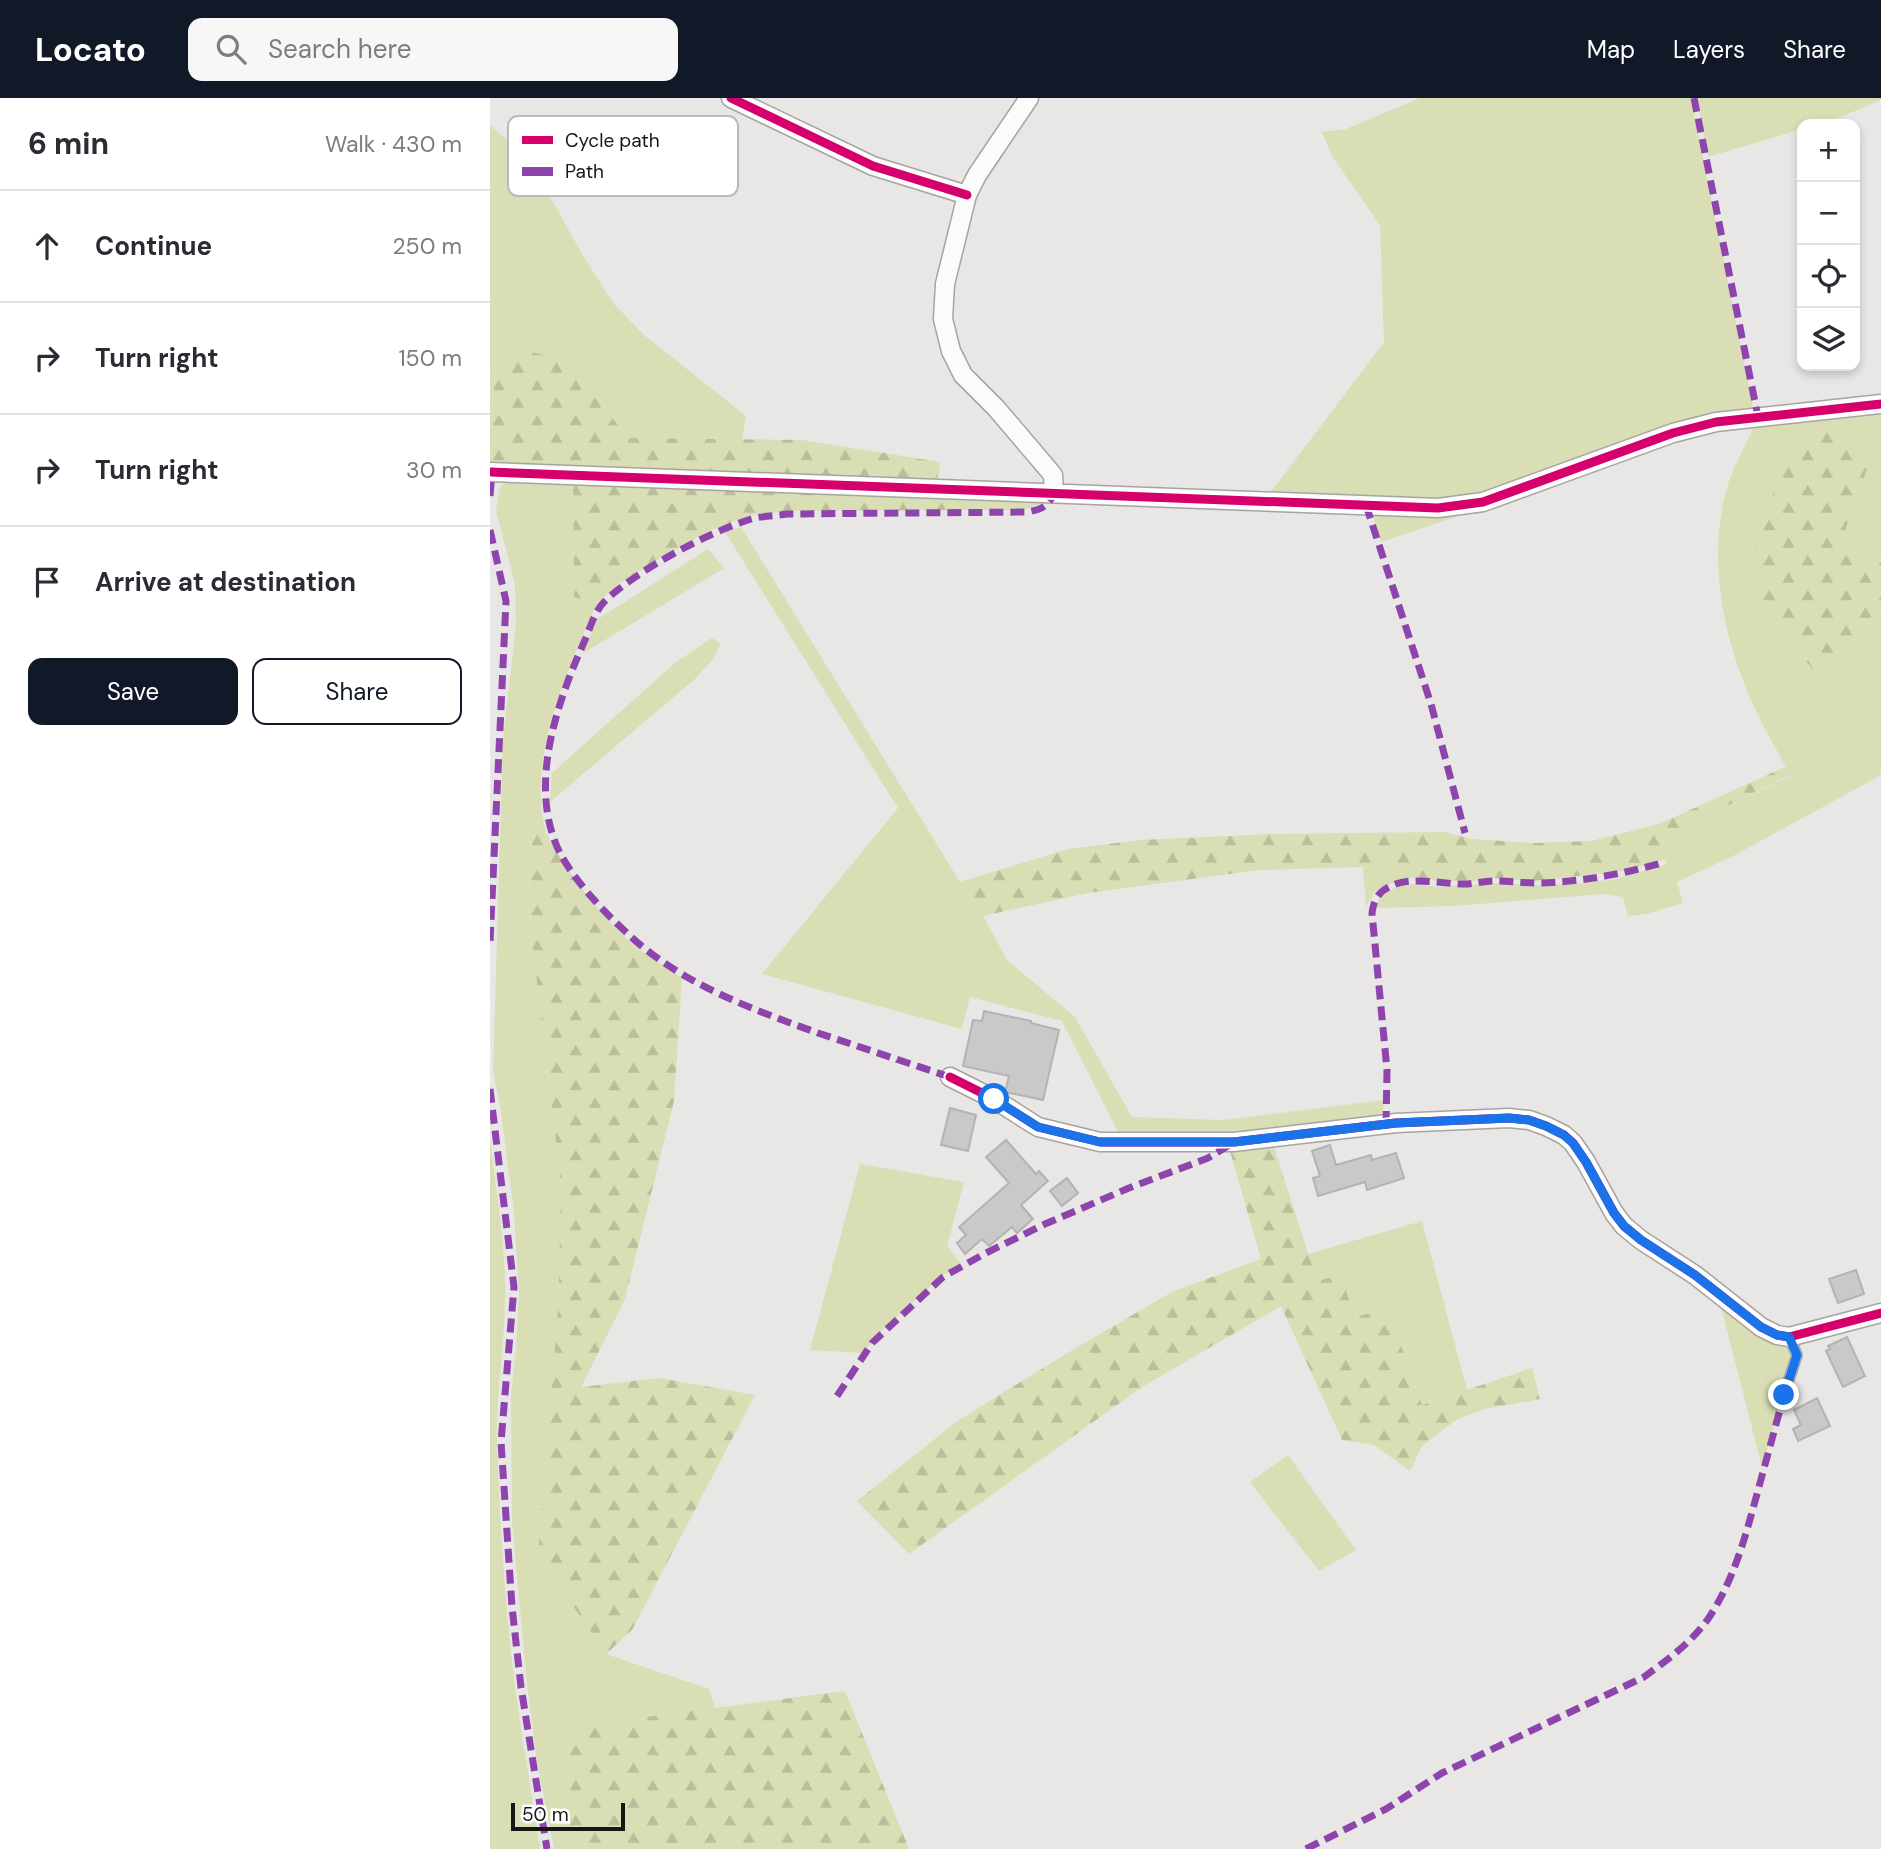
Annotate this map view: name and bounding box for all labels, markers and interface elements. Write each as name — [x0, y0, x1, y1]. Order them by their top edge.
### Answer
search box — [188, 18, 678, 81]
text: Locato — [35, 28, 146, 71]
icon: search — [212, 30, 250, 68]
text: Search here — [268, 32, 411, 66]
text: Map — [1587, 34, 1635, 65]
text: Layers — [1673, 34, 1745, 65]
text: Share — [1783, 34, 1846, 65]
legend — [508, 116, 738, 196]
map controls — [1797, 119, 1860, 371]
button: + — [1797, 119, 1860, 182]
text: 6 min — [28, 124, 109, 163]
text: Cycle path — [565, 128, 660, 153]
text: Walk · 430 m — [325, 129, 462, 159]
text: Path — [565, 159, 604, 184]
button: − — [1797, 182, 1860, 245]
icon: ahead — [28, 227, 66, 265]
text: Continue — [95, 229, 212, 263]
text: 250 m — [392, 231, 462, 261]
button: locate — [1797, 245, 1860, 308]
button: layers — [1797, 308, 1860, 371]
icon: right — [28, 339, 66, 377]
text: Turn right — [95, 341, 219, 375]
text: 150 m — [398, 343, 462, 373]
icon: right — [28, 451, 66, 489]
text: Turn right — [95, 453, 219, 487]
text: 30 m — [406, 455, 462, 485]
icon: arrive — [28, 563, 66, 601]
text: Arrive at destination — [95, 565, 356, 599]
button: Save — [28, 658, 238, 725]
button: Share — [252, 658, 462, 725]
route start — [978, 1083, 1009, 1114]
route end — [1768, 1379, 1799, 1410]
scale bar — [511, 1800, 625, 1832]
text: 50 m — [522, 1802, 569, 1827]

